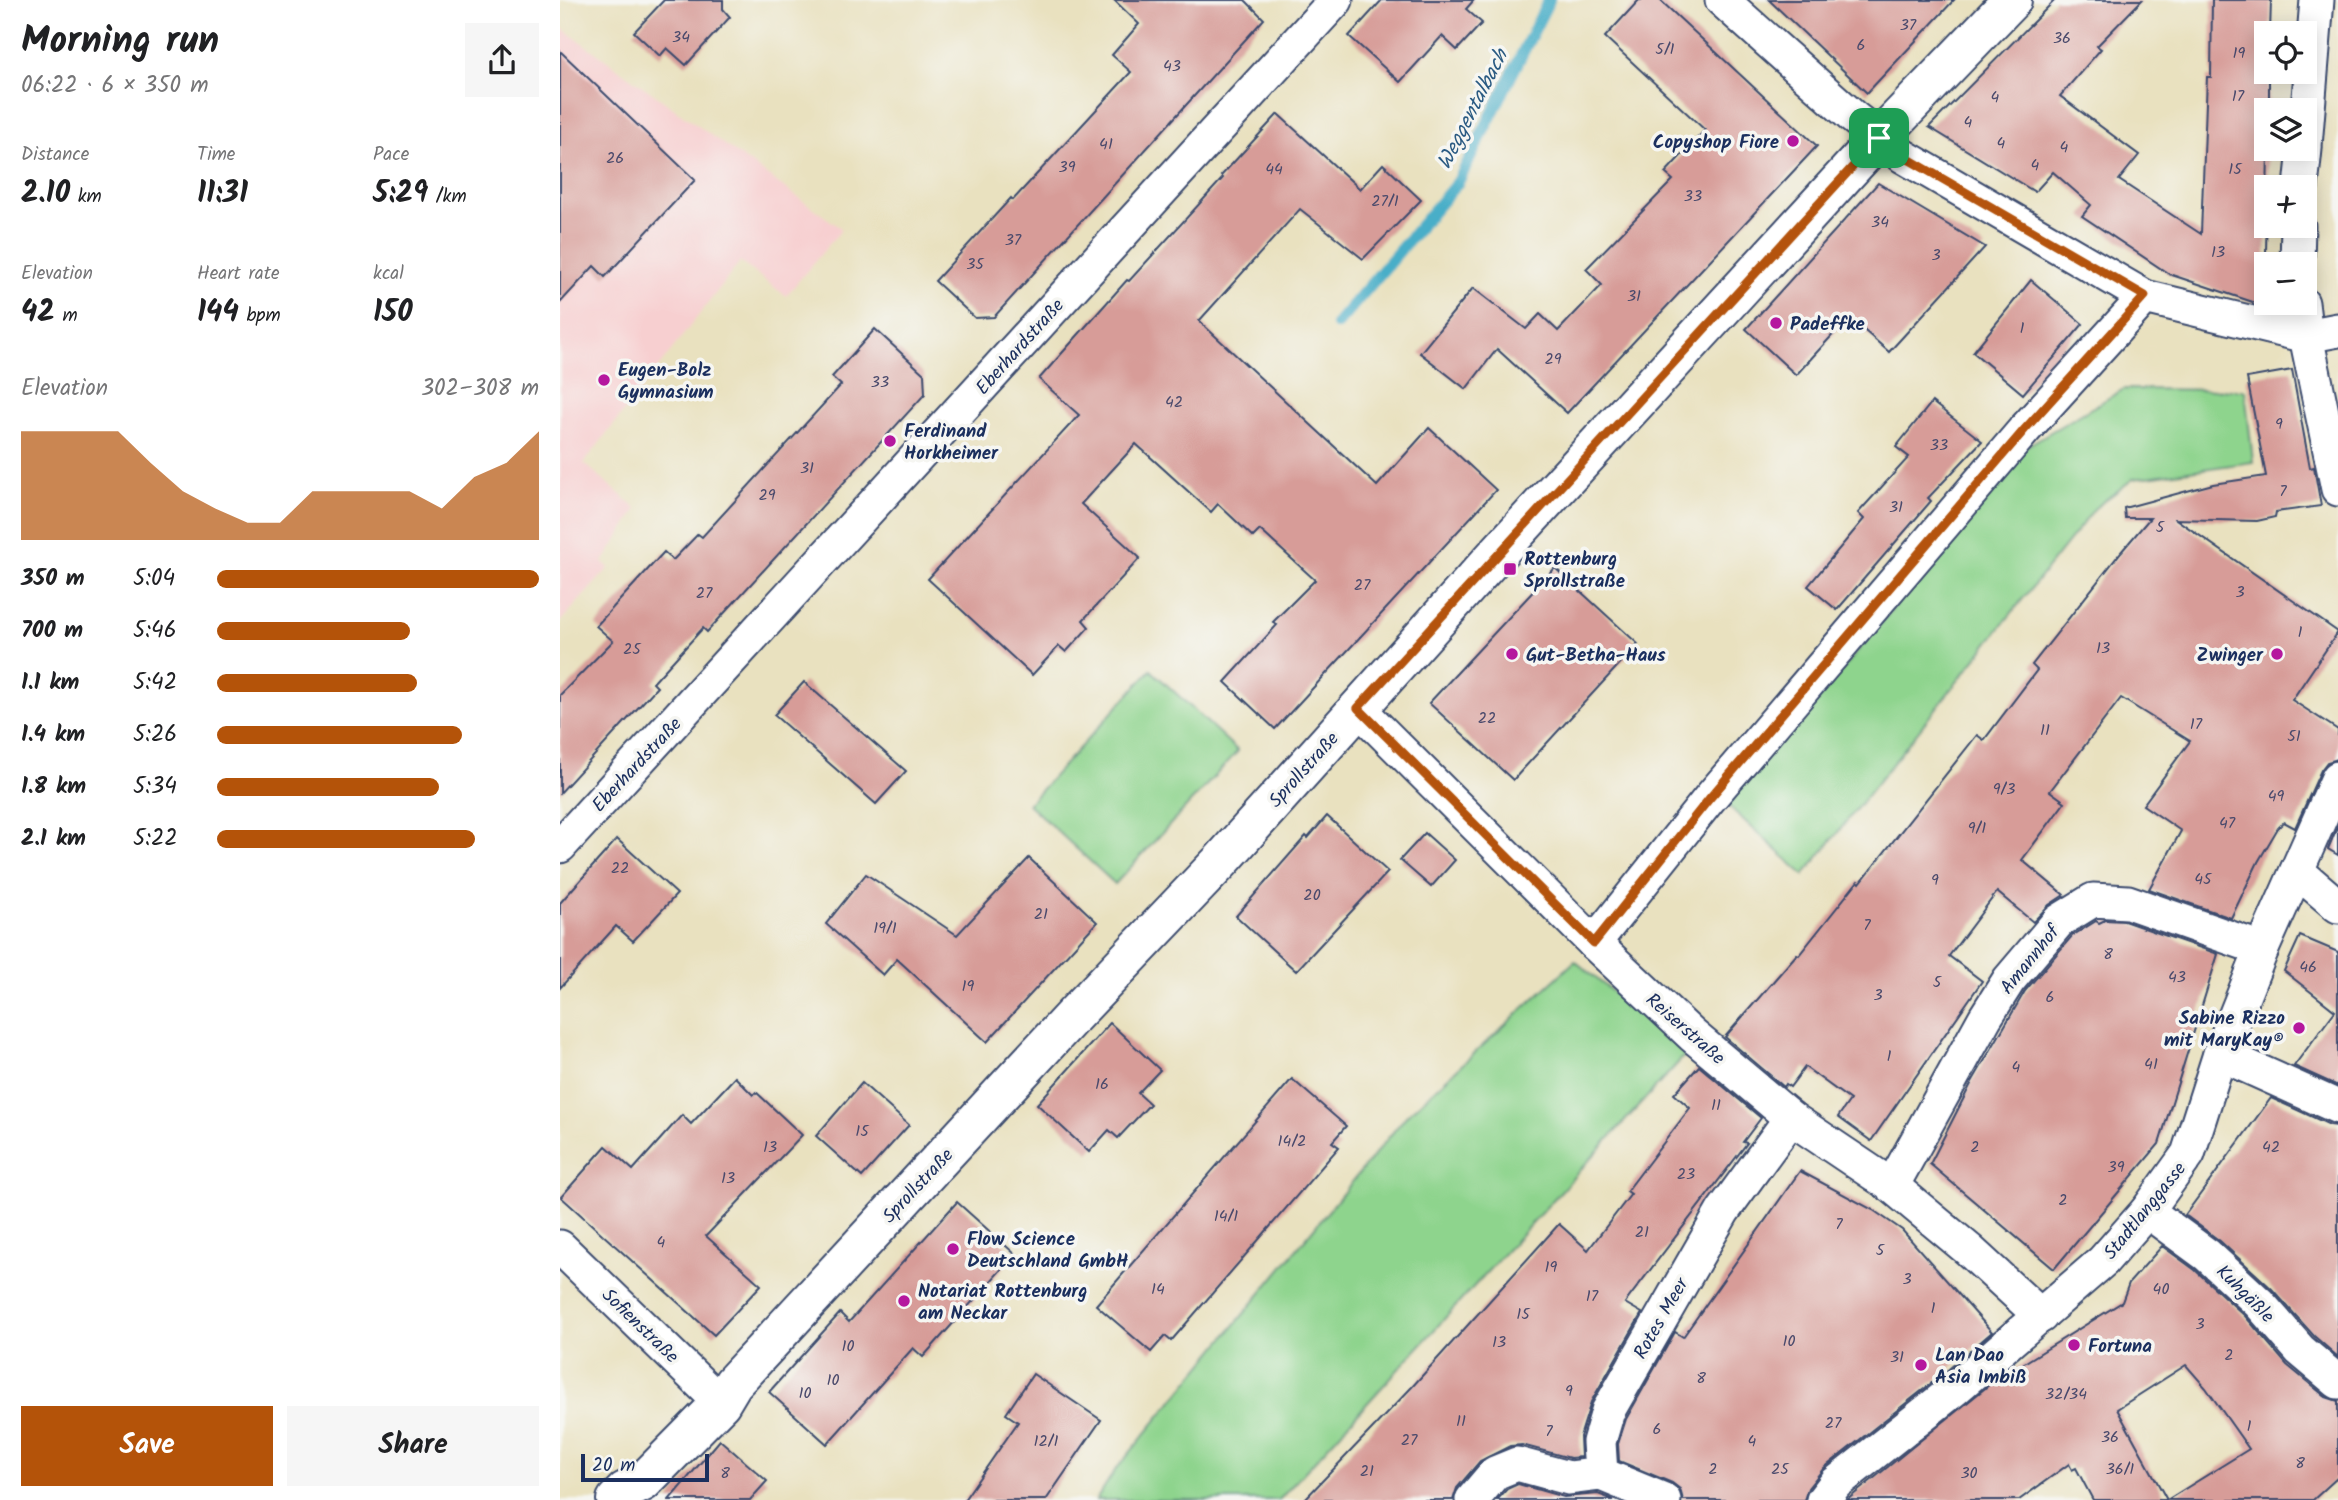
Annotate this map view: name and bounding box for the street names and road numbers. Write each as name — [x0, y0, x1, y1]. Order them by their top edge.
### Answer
street label: Eberhardstraße — [969, 292, 1072, 402]
street label: Eberhardstraße — [585, 711, 690, 820]
street label: Sprollstraße — [1262, 725, 1347, 815]
street label: Amannhof — [1993, 918, 2069, 1001]
street label: Reiserstraße — [1638, 986, 1732, 1073]
street label: Sprollstraße — [876, 1142, 962, 1231]
street label: Stadtlanggasse — [2097, 1155, 2195, 1267]
street label: Kuhgäßle — [2208, 1258, 2281, 1331]
street label: Rotes Meer — [1626, 1271, 1698, 1365]
street label: Sofienstraße — [594, 1282, 685, 1371]

